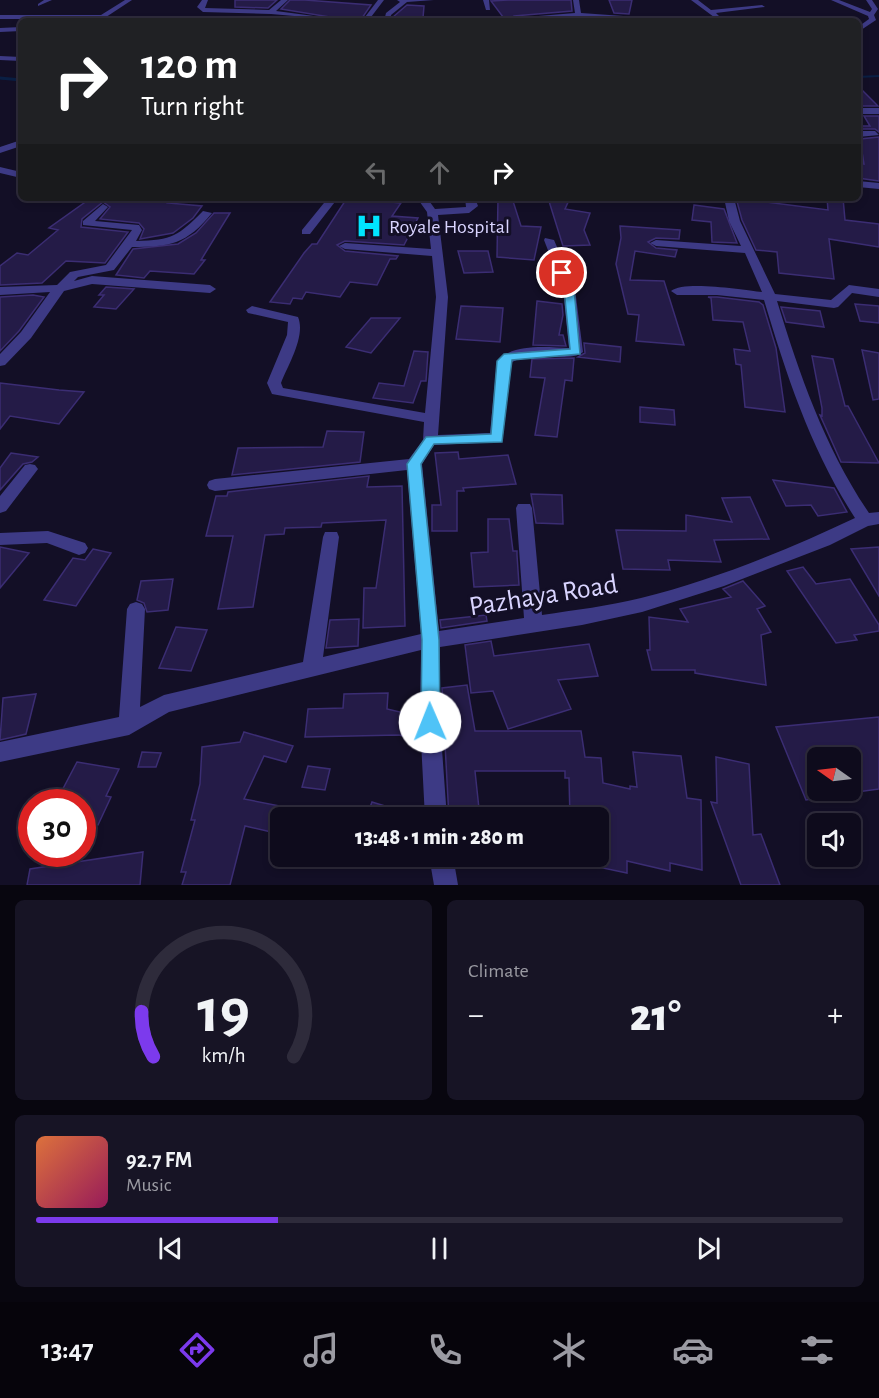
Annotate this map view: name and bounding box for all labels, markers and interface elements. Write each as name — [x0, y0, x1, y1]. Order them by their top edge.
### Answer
icon: right — [42, 42, 120, 120]
text: 120 m — [141, 44, 238, 86]
text: Turn right — [141, 93, 244, 120]
icon: left — [360, 156, 393, 189]
icon: ahead — [423, 156, 456, 189]
icon: right — [486, 156, 519, 189]
hospital icon: Royale Hospital — [354, 211, 384, 241]
place label: Royale Hospital — [389, 217, 510, 237]
pin — [536, 247, 587, 298]
icon: arrive — [545, 256, 578, 289]
street label: Pazhaya Road — [467, 570, 620, 622]
position arrow — [398, 690, 462, 754]
north arrow — [807, 747, 861, 801]
map controls — [807, 747, 861, 867]
speed limit sign: 30 — [18, 789, 96, 867]
button: sound — [807, 813, 861, 867]
text: 13:48 · 1 min · 280 m — [355, 826, 524, 848]
text: Climate — [468, 961, 529, 981]
text: 19 — [197, 981, 250, 1043]
text: 21° — [630, 994, 681, 1039]
text: − — [468, 999, 484, 1032]
text: + — [827, 999, 843, 1032]
text: km/h — [201, 1045, 246, 1066]
text: 92.7 FM — [126, 1149, 192, 1171]
text: Music — [126, 1175, 172, 1195]
icon: previous — [154, 1232, 187, 1265]
icon: pause — [423, 1232, 456, 1265]
icon: next — [692, 1232, 725, 1265]
icon: directions — [176, 1329, 218, 1371]
icon: music — [300, 1329, 342, 1371]
icon: phone — [424, 1329, 466, 1371]
icon: climate — [548, 1329, 590, 1371]
icon: car — [672, 1329, 714, 1371]
icon: filters — [796, 1329, 838, 1371]
text: 13:47 — [41, 1336, 94, 1363]

